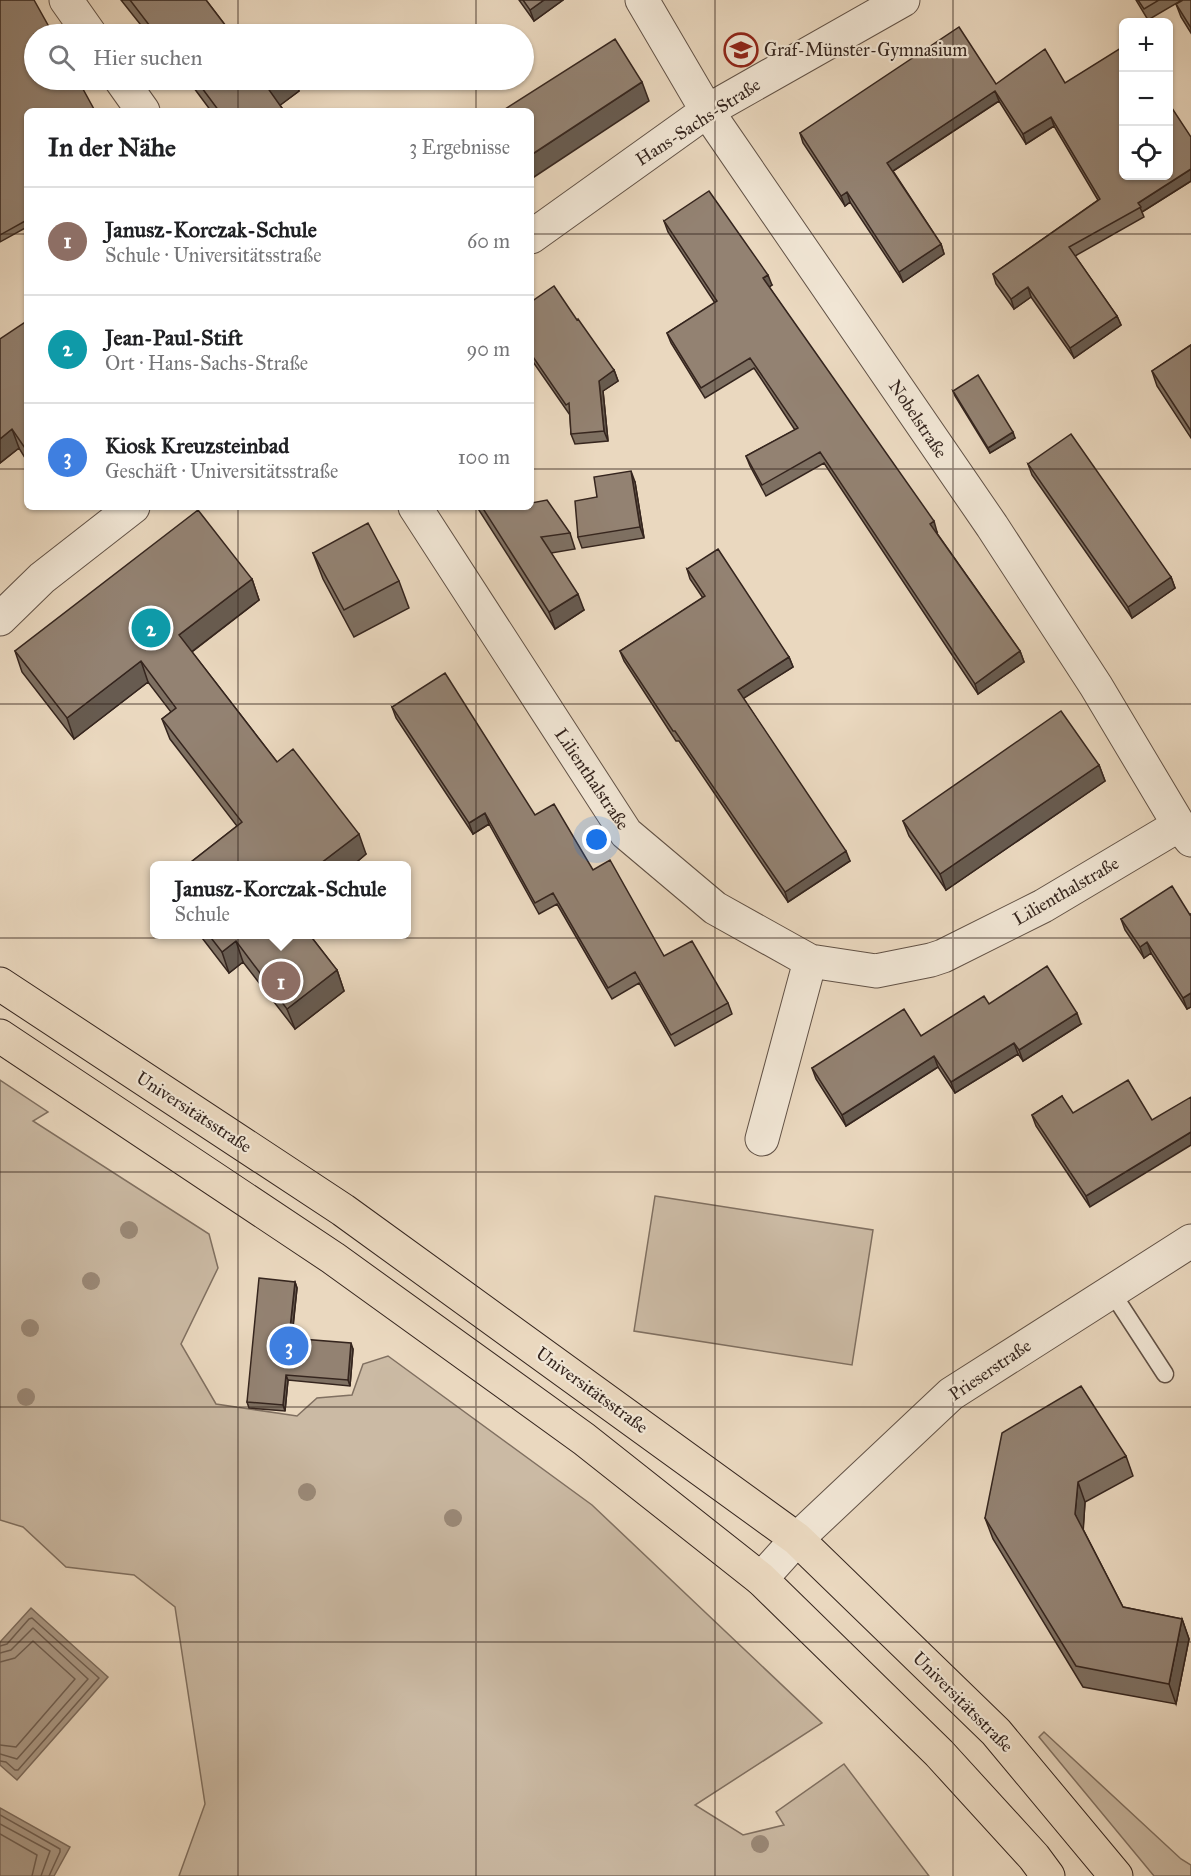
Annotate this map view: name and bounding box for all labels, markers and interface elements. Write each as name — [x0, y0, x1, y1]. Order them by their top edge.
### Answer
map controls — [1119, 18, 1173, 180]
button: + — [1119, 18, 1173, 72]
search box — [24, 24, 534, 90]
school or university icon: Graf-Münster-Gymnasium — [723, 32, 759, 68]
place label: Graf-Münster-Gymnasium — [764, 39, 967, 61]
icon: search — [45, 41, 78, 74]
text: Hier suchen — [93, 44, 202, 71]
button: − — [1119, 72, 1173, 126]
street label: Hans-Sachs-Straße — [632, 73, 764, 171]
button: locate — [1119, 126, 1173, 180]
text: In der Nähe — [48, 131, 176, 163]
text: 3 Ergebnisse — [409, 135, 510, 159]
text: Janusz-Korczak-Schule — [105, 216, 317, 243]
text: 1 — [64, 229, 71, 253]
text: 60 m — [467, 229, 510, 253]
text: Schule · Universitätsstraße — [105, 243, 321, 267]
text: Jean-Paul-Stift — [105, 324, 243, 351]
text: 2 — [63, 337, 72, 361]
text: 90 m — [467, 337, 510, 361]
text: Ort · Hans-Sachs-Straße — [105, 351, 308, 375]
street label: Nobelstraße — [884, 376, 952, 462]
text: Kiosk Kreuzsteinbad — [105, 432, 289, 459]
text: 3 — [64, 445, 72, 469]
text: 100 m — [458, 445, 510, 469]
text: Geschäft · Universitätsstraße — [105, 459, 338, 483]
pin: 2 — [132, 606, 170, 650]
street label: Lilienthalstraße — [550, 724, 634, 834]
your location — [582, 825, 611, 854]
street label: Lilienthalstraße — [1009, 852, 1123, 930]
popup — [150, 861, 411, 939]
text: Janusz-Korczak-Schule — [175, 875, 386, 902]
text: Schule — [175, 902, 230, 926]
pin: 1 — [262, 958, 300, 1004]
street label: Universitätsstraße — [132, 1066, 256, 1158]
pin: 3 — [270, 1324, 308, 1368]
street label: Prieserstraße — [945, 1335, 1035, 1405]
street label: Universitätsstraße — [532, 1342, 652, 1438]
street label: Universitätsstraße — [908, 1647, 1018, 1757]

